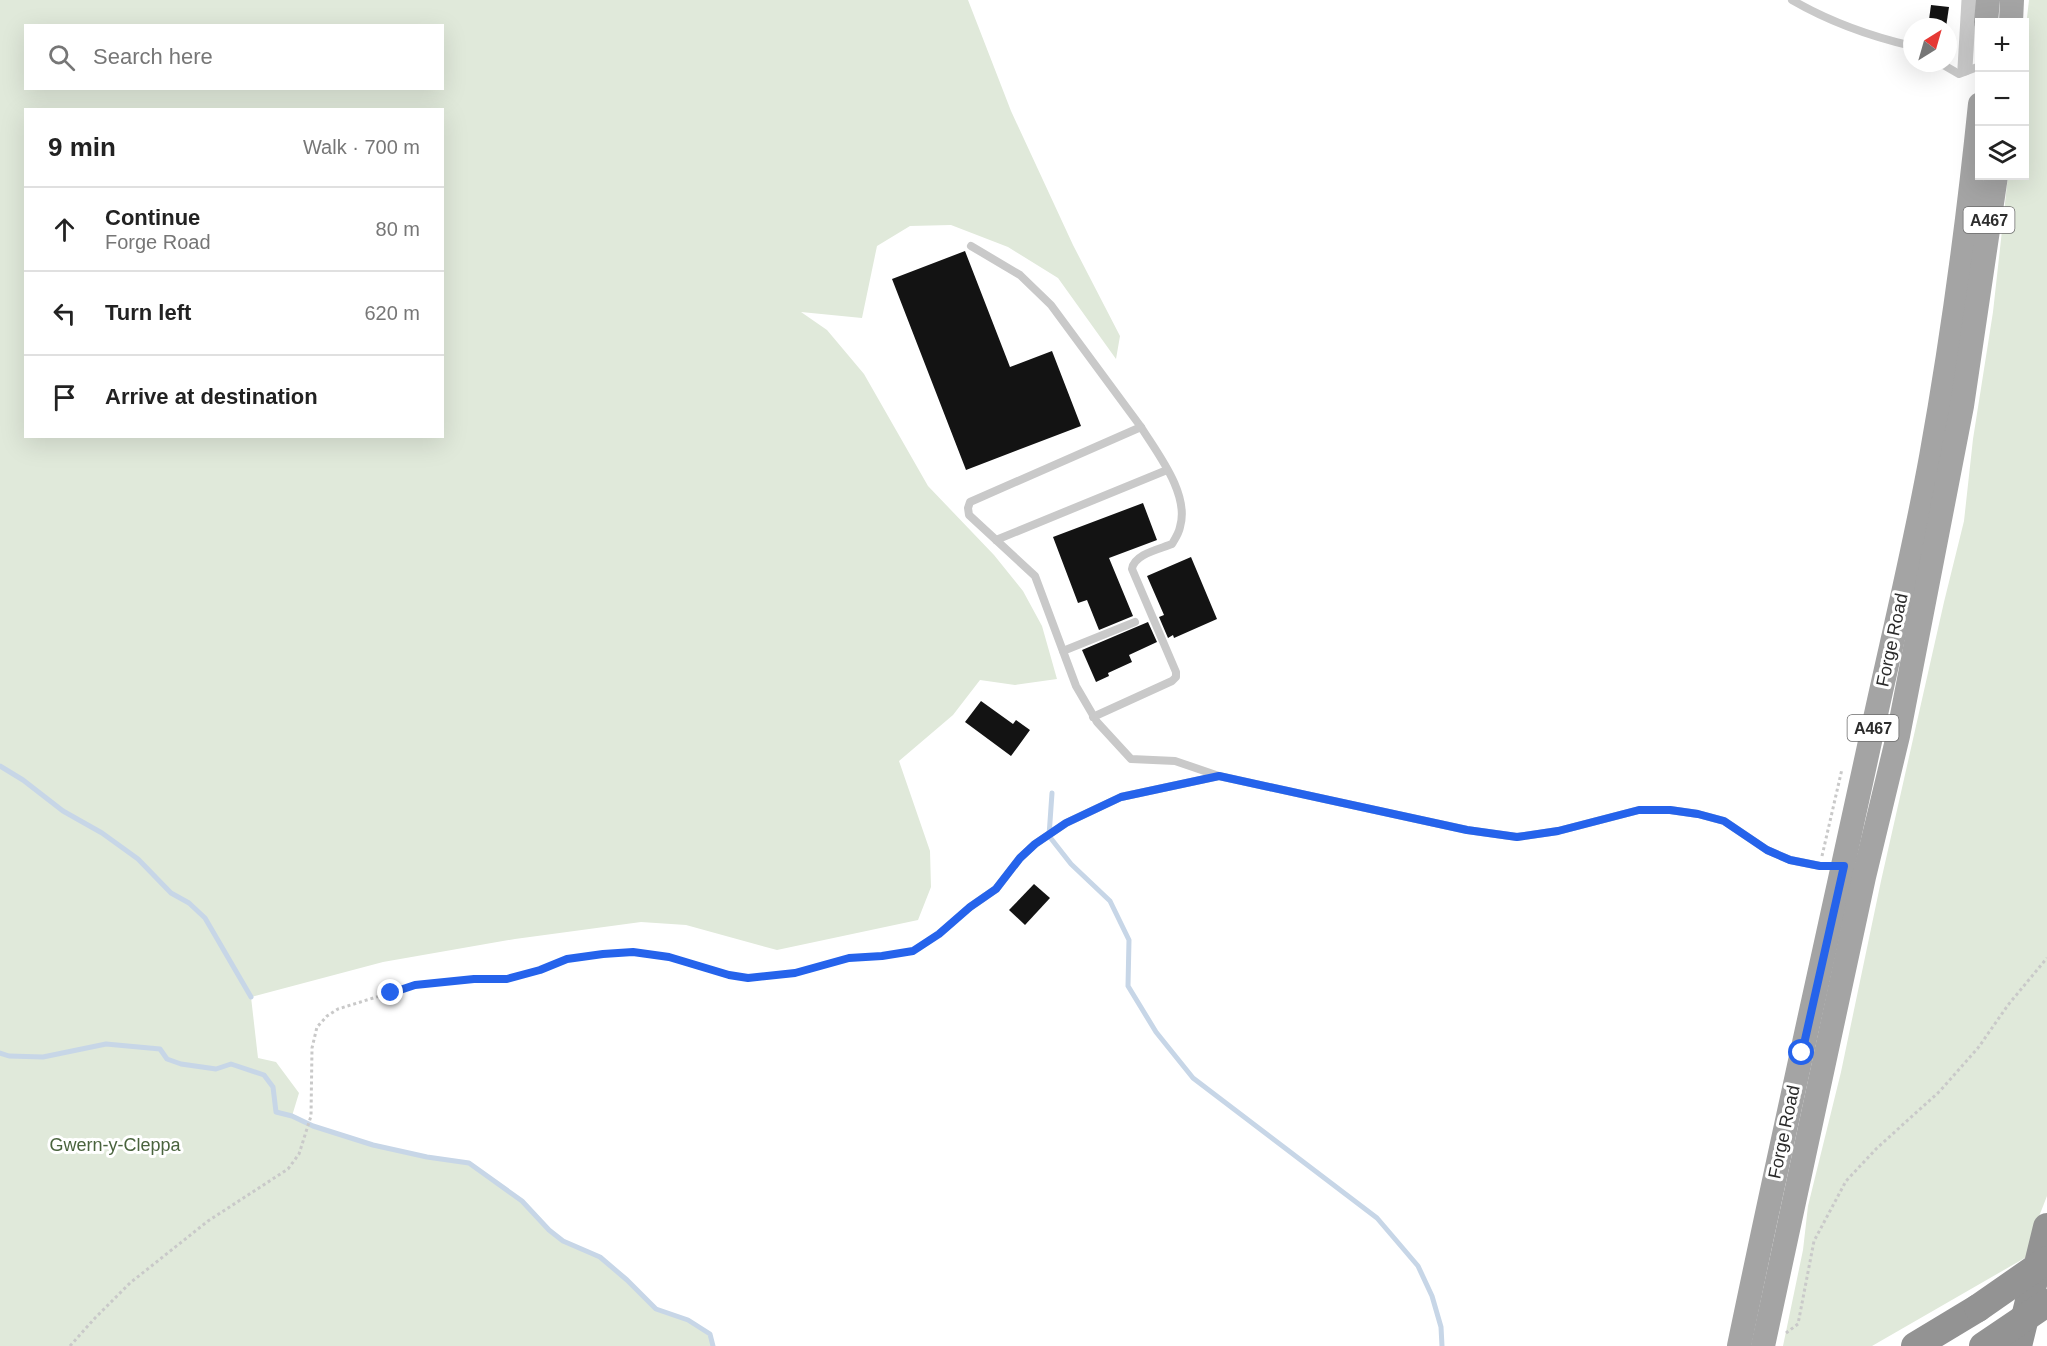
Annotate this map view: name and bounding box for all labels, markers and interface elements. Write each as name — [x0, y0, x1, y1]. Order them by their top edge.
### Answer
north arrow — [1903, 18, 1957, 72]
map controls — [1975, 18, 2029, 180]
button: + — [1975, 18, 2029, 72]
search box — [24, 24, 444, 90]
icon: search — [45, 41, 78, 74]
text: Search here — [93, 44, 213, 69]
button: − — [1975, 72, 2029, 126]
button: layers — [1975, 126, 2029, 180]
text: 9 min — [48, 132, 116, 162]
text: Walk · 700 m — [303, 136, 420, 158]
text: Continue — [105, 205, 200, 230]
road number: A467 — [1964, 207, 2014, 233]
icon: ahead — [48, 213, 81, 246]
text: 80 m — [376, 218, 420, 240]
text: Forge Road — [105, 231, 211, 253]
icon: left — [48, 297, 81, 330]
text: Turn left — [105, 300, 191, 325]
text: 620 m — [364, 302, 420, 324]
icon: arrive — [48, 381, 81, 414]
text: Arrive at destination — [105, 384, 318, 409]
street label: Forge Road — [1872, 591, 1912, 689]
road number: A467 — [1848, 715, 1898, 741]
route end — [377, 979, 403, 1005]
route start — [1788, 1039, 1814, 1065]
street label: Forge Road — [1764, 1083, 1804, 1181]
park label: Gwern-y-Cleppa — [49, 1135, 182, 1155]

